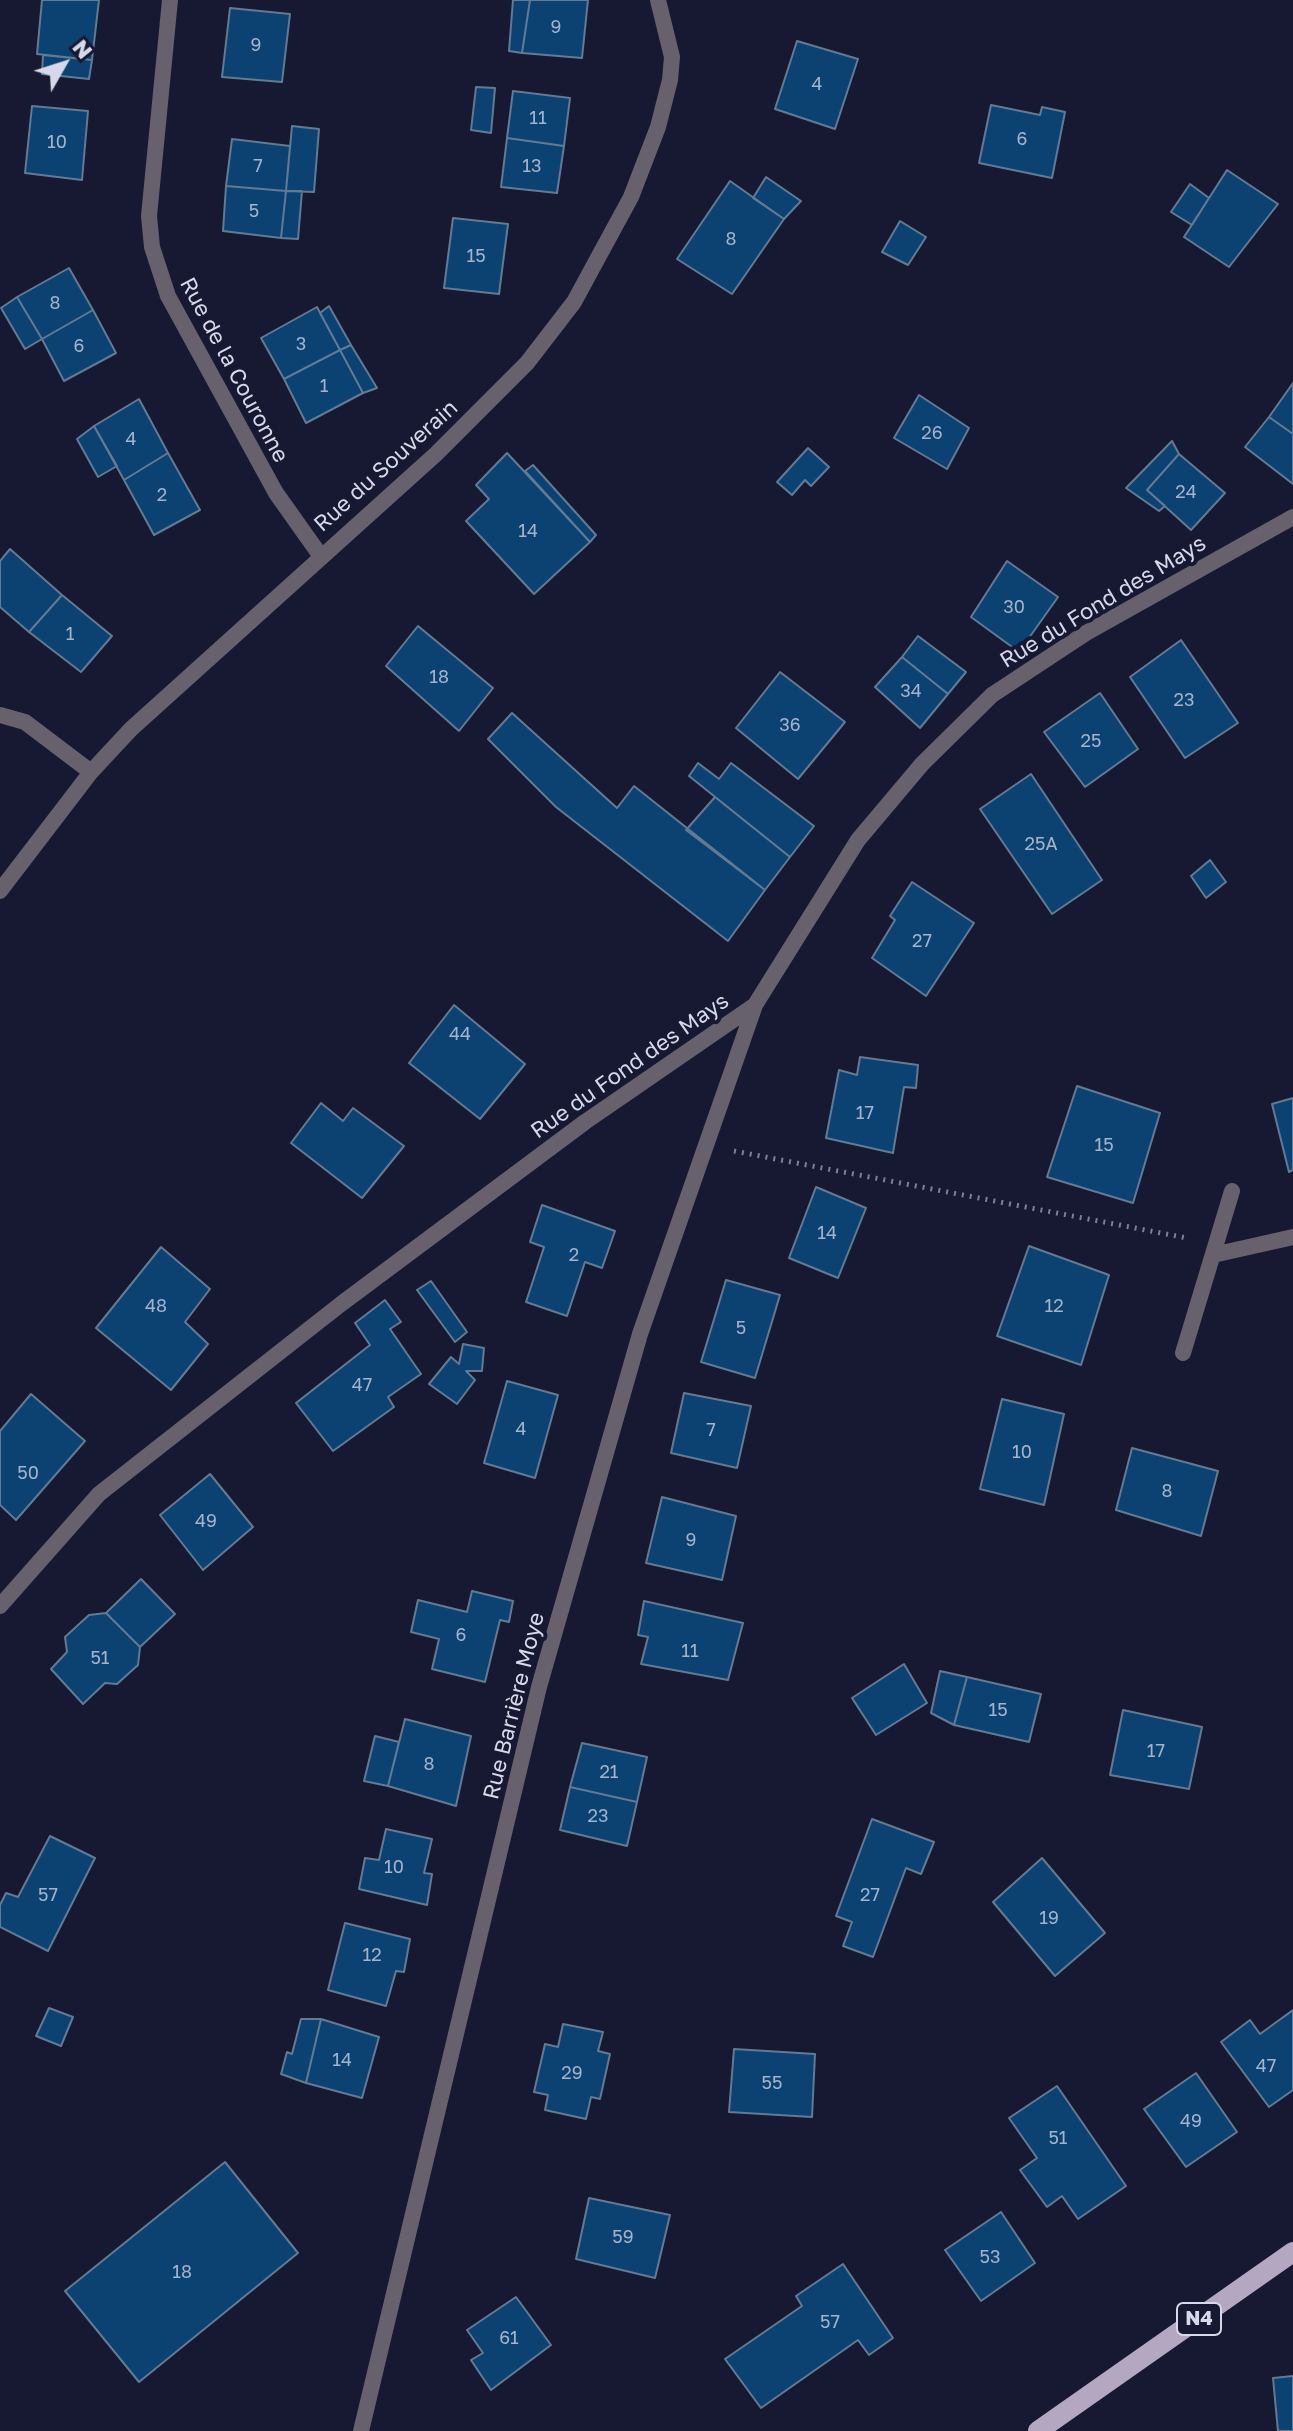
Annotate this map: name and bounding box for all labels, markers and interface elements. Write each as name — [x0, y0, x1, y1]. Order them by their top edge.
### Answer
house number: 9 — [551, 16, 561, 38]
north arrow — [24, 24, 104, 104]
text: N — [67, 34, 99, 64]
house number: 9 — [251, 34, 261, 56]
house number: 4 — [812, 73, 822, 95]
house number: 11 — [529, 107, 547, 129]
house number: 6 — [1017, 128, 1027, 150]
house number: 10 — [47, 131, 67, 153]
house number: 7 — [253, 155, 263, 177]
house number: 13 — [522, 155, 542, 177]
house number: 5 — [249, 200, 259, 222]
house number: 8 — [726, 228, 736, 250]
house number: 15 — [466, 245, 486, 267]
street label: Rue de la Couronne — [174, 273, 294, 467]
house number: 8 — [50, 292, 60, 314]
house number: 3 — [296, 333, 306, 355]
house number: 6 — [74, 335, 84, 357]
house number: 1 — [320, 375, 328, 397]
street label: Rue du Souverain — [309, 395, 463, 537]
house number: 26 — [921, 422, 943, 444]
house number: 4 — [126, 428, 136, 450]
house number: 24 — [1175, 481, 1197, 503]
house number: 2 — [157, 484, 167, 506]
house number: 14 — [518, 520, 538, 542]
street label: Rue du Fond des Mays — [995, 530, 1211, 674]
house number: 30 — [1003, 596, 1025, 618]
house number: 1 — [66, 623, 74, 645]
house number: 18 — [429, 666, 449, 688]
house number: 34 — [900, 680, 922, 702]
house number: 23 — [1174, 689, 1194, 711]
house number: 36 — [779, 714, 801, 736]
house number: 25 — [1081, 730, 1101, 752]
house number: 25A — [1025, 833, 1057, 855]
house number: 27 — [912, 930, 932, 952]
street label: Rue du Fond des Mays — [526, 988, 734, 1144]
house number: 44 — [449, 1023, 471, 1045]
house number: 17 — [856, 1102, 874, 1124]
house number: 15 — [1094, 1134, 1114, 1156]
house number: 14 — [817, 1222, 837, 1244]
house number: 2 — [569, 1244, 579, 1266]
house number: 48 — [145, 1295, 167, 1317]
house number: 12 — [1044, 1295, 1064, 1317]
house number: 5 — [736, 1317, 746, 1339]
house number: 47 — [352, 1374, 372, 1396]
house number: 4 — [516, 1418, 526, 1440]
house number: 7 — [706, 1419, 716, 1441]
house number: 10 — [1012, 1441, 1032, 1463]
house number: 50 — [17, 1462, 39, 1484]
house number: 8 — [1162, 1480, 1172, 1502]
house number: 49 — [195, 1510, 217, 1532]
house number: 9 — [686, 1529, 696, 1551]
street label: Rue Barrière Moye — [478, 1610, 550, 1802]
house number: 6 — [456, 1624, 466, 1646]
house number: 11 — [681, 1640, 699, 1662]
house number: 51 — [90, 1647, 110, 1669]
house number: 15 — [988, 1699, 1008, 1721]
house number: 17 — [1147, 1740, 1165, 1762]
house number: 8 — [424, 1753, 434, 1775]
house number: 21 — [599, 1761, 619, 1783]
house number: 23 — [588, 1805, 608, 1827]
house number: 10 — [384, 1856, 404, 1878]
house number: 57 — [38, 1884, 58, 1906]
house number: 27 — [860, 1884, 880, 1906]
house number: 19 — [1039, 1907, 1059, 1929]
house number: 12 — [362, 1944, 382, 1966]
house number: 14 — [332, 2049, 352, 2071]
house number: 47 — [1256, 2055, 1276, 2077]
house number: 29 — [561, 2062, 583, 2084]
house number: 55 — [762, 2072, 782, 2094]
house number: 49 — [1180, 2110, 1202, 2132]
house number: 51 — [1048, 2127, 1068, 2149]
house number: 59 — [612, 2226, 634, 2248]
house number: 53 — [980, 2246, 1000, 2268]
house number: 18 — [172, 2261, 192, 2283]
road number: N4 — [1177, 2303, 1221, 2335]
house number: 57 — [820, 2311, 840, 2333]
house number: 61 — [499, 2327, 519, 2349]

